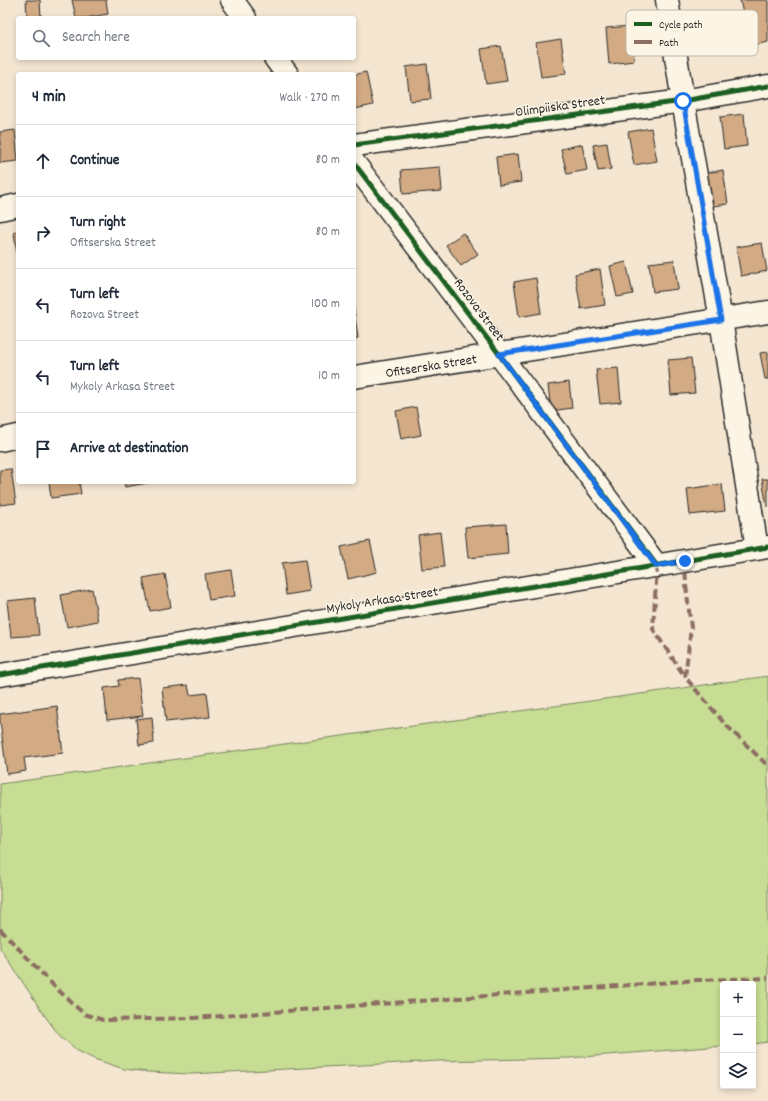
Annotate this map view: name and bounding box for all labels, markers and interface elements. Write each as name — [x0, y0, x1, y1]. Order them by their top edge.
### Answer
legend — [626, 10, 758, 56]
search box — [16, 16, 356, 60]
text: Cycle path — [659, 18, 703, 34]
icon: search — [30, 27, 52, 49]
text: Search here — [62, 27, 130, 49]
text: Path — [659, 36, 678, 52]
text: 4 min — [32, 86, 66, 110]
text: Walk · 270 m — [279, 89, 340, 108]
street label: Olimpiiska Street — [514, 91, 607, 123]
route start — [674, 92, 692, 110]
icon: ahead — [32, 150, 54, 172]
text: Continue — [70, 150, 119, 172]
text: 80 m — [316, 151, 340, 170]
text: Turn right — [70, 212, 126, 234]
icon: right — [32, 222, 54, 244]
text: 80 m — [316, 223, 340, 242]
text: Ofitserska Street — [70, 234, 156, 253]
street label: Rozova Street — [448, 275, 509, 346]
text: Turn left — [70, 284, 119, 306]
icon: left — [32, 294, 54, 316]
text: 100 m — [311, 295, 340, 314]
text: Rozova Street — [70, 306, 139, 325]
street label: Ofitserska Street — [384, 350, 478, 384]
text: Turn left — [70, 356, 119, 378]
icon: left — [32, 366, 54, 388]
text: 10 m — [318, 367, 340, 386]
text: Mykoly Arkasa Street — [70, 378, 175, 397]
icon: arrive — [32, 438, 54, 460]
text: Arrive at destination — [70, 438, 188, 460]
route end — [676, 552, 694, 570]
street label: Mykoly Arkasa Street — [325, 582, 440, 620]
map controls — [720, 981, 756, 1089]
button: + — [720, 981, 756, 1017]
button: − — [720, 1017, 756, 1053]
button: layers — [720, 1053, 756, 1089]

